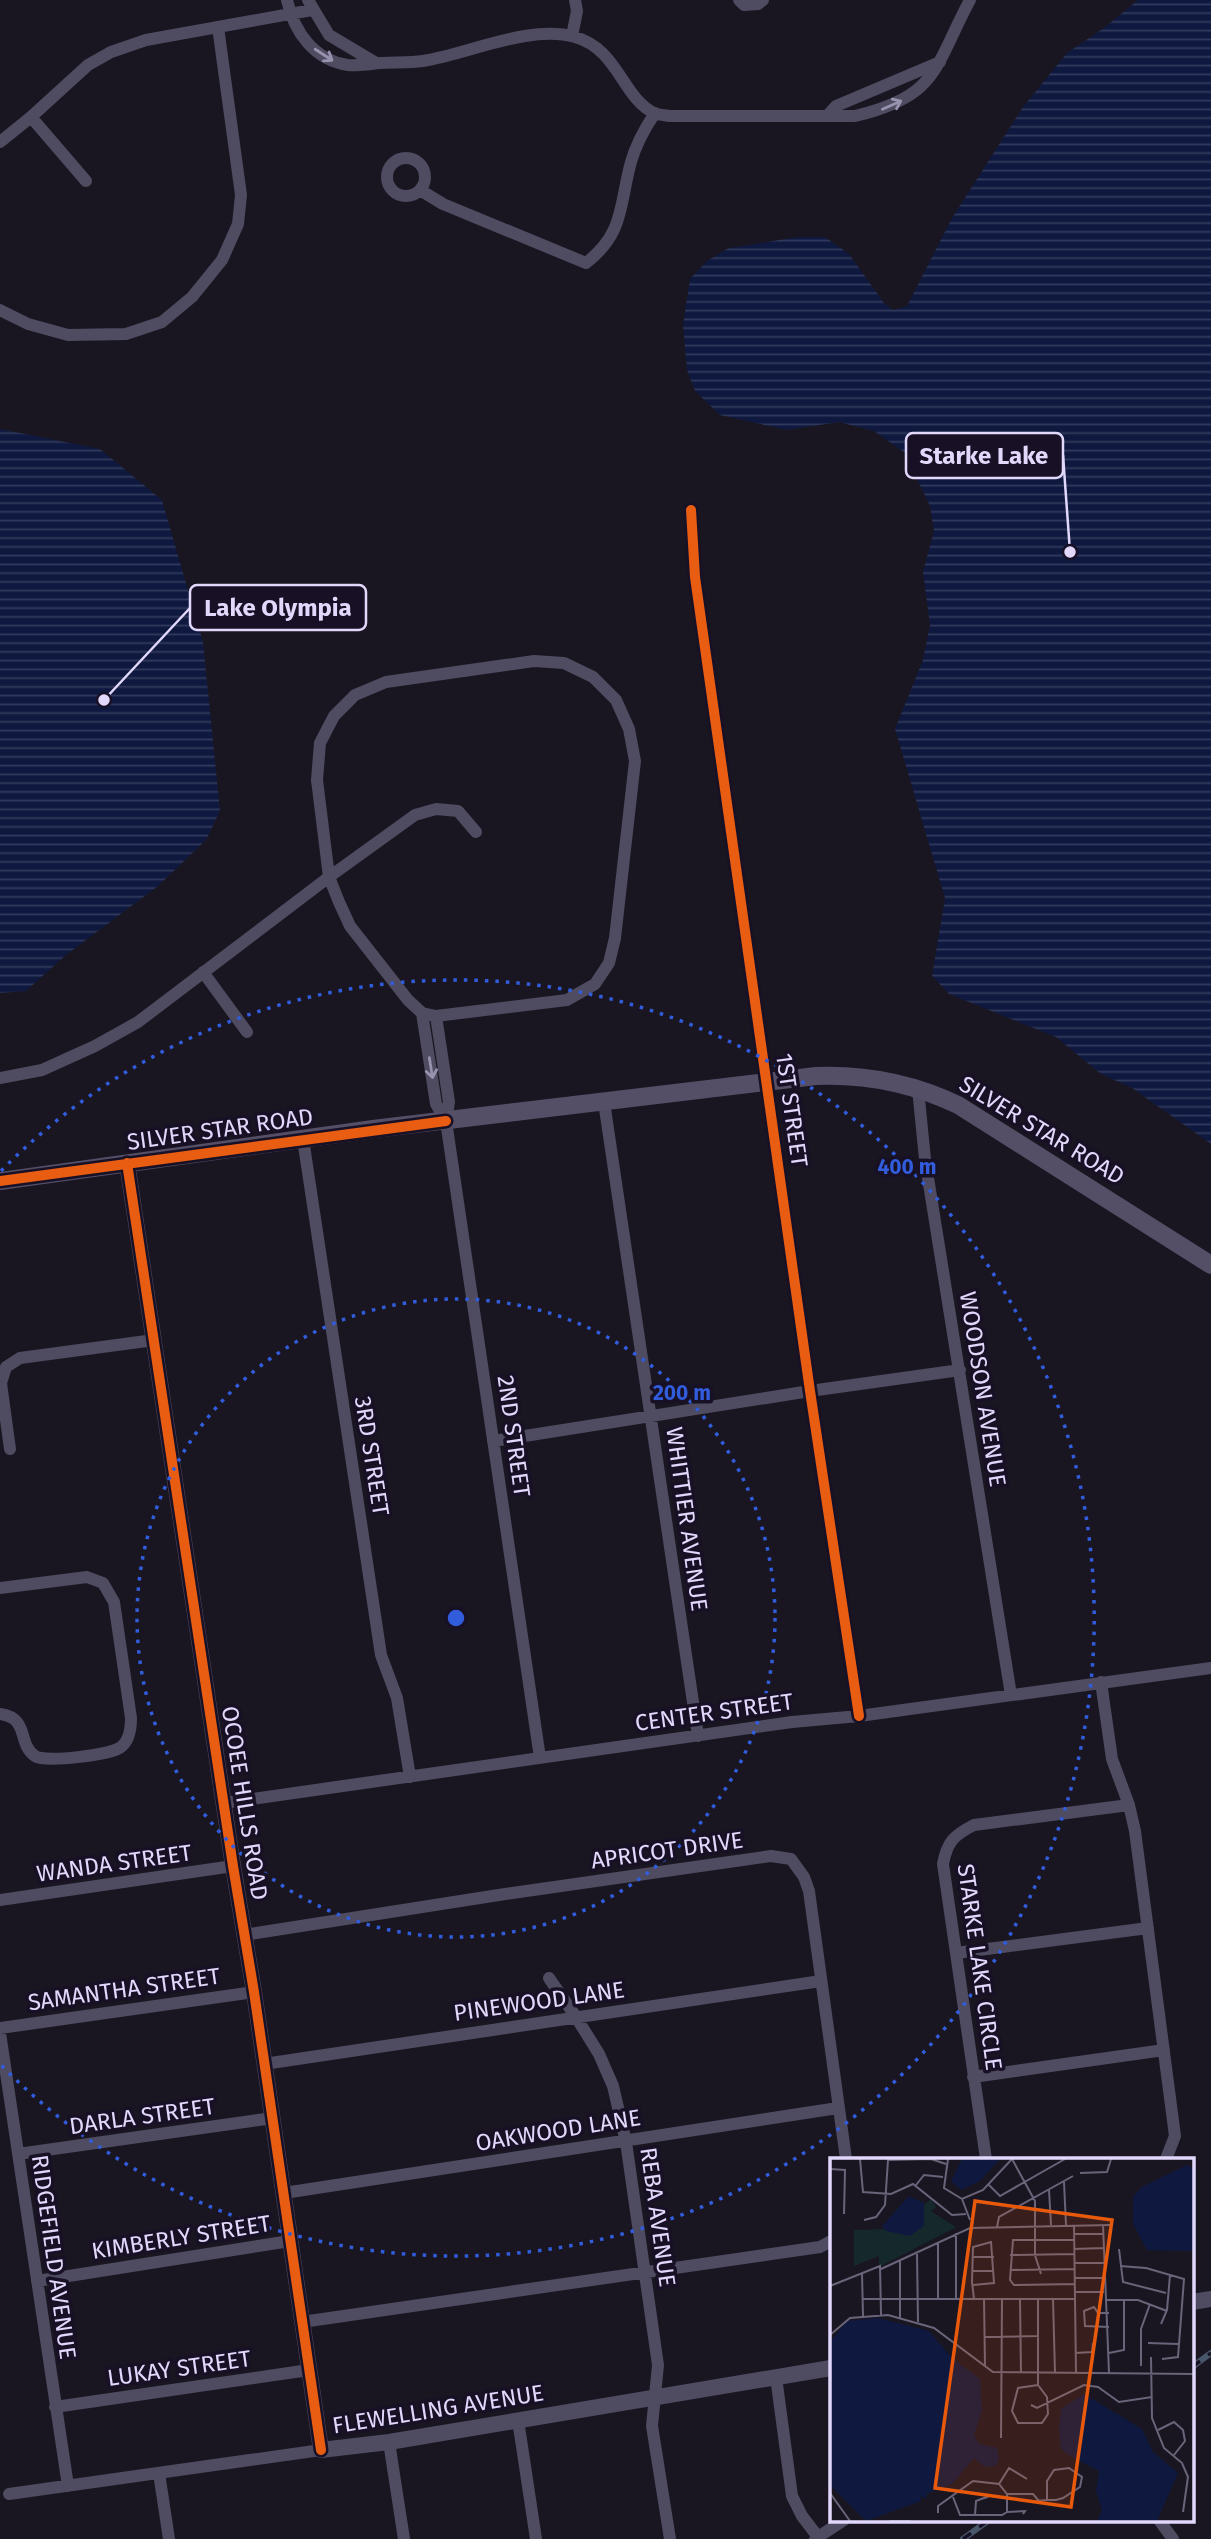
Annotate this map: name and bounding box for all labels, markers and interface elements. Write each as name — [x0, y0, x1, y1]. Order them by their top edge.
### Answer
one-way arrow — [314, 47, 333, 62]
one-way arrow — [881, 98, 902, 111]
callout: Starke Lake — [906, 433, 1063, 478]
text: Starke Lake — [920, 442, 1048, 470]
callout: Lake Olympia — [190, 585, 366, 630]
text: Lake Olympia — [204, 594, 352, 622]
street label: 1ST STREET — [770, 1051, 814, 1169]
one-way arrow — [424, 1056, 437, 1079]
street label: SILVER STAR ROAD — [954, 1070, 1130, 1190]
street label: SILVER STAR ROAD — [125, 1102, 315, 1156]
text: 400 m — [877, 1154, 937, 1180]
street label: WOODSON AVENUE — [954, 1289, 1012, 1489]
street label: 2ND STREET — [492, 1373, 536, 1499]
text: 200 m — [653, 1380, 711, 1406]
street label: 3RD STREET — [349, 1394, 395, 1518]
street label: WHITTIER AVENUE — [660, 1425, 714, 1613]
centre of rings — [444, 1606, 468, 1630]
street label: CENTER STREET — [633, 1687, 795, 1737]
street label: OCOEE HILLS ROAD — [216, 1704, 274, 1902]
street label: APRICOT DRIVE — [589, 1825, 745, 1875]
street label: WANDA STREET — [35, 1838, 193, 1888]
street label: STARKE LAKE CIRCLE — [952, 1862, 1008, 2072]
street label: SAMANTHA STREET — [26, 1962, 222, 2016]
street label: PINEWOOD LANE — [452, 1975, 626, 2027]
street label: DARLA STREET — [67, 2092, 217, 2140]
street label: OAKWOOD LANE — [473, 2103, 643, 2157]
street label: REBA AVENUE — [634, 2145, 682, 2289]
street label: RIDGEFIELD AVENUE — [26, 2153, 82, 2361]
inset map — [830, 2158, 1194, 2522]
street label: KIMBERLY STREET — [89, 2209, 273, 2265]
street label: LUKAY STREET — [105, 2344, 253, 2392]
street label: FLEWELLING AVENUE — [330, 2378, 546, 2440]

